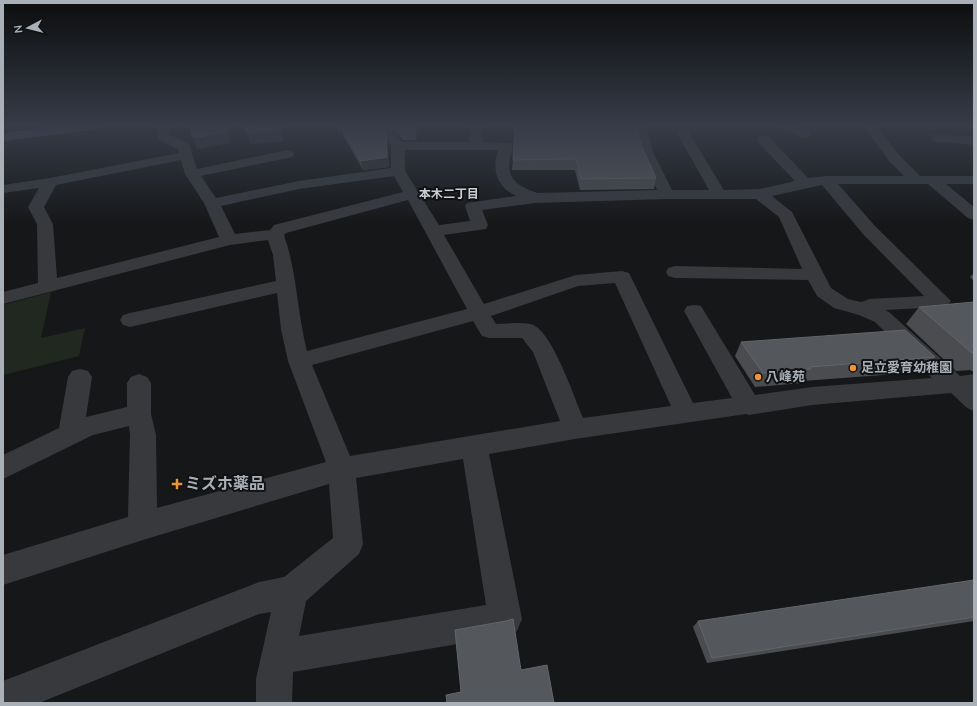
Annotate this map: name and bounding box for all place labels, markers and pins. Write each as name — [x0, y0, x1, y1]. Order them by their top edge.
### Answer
place label: 足立愛育幼稚園 — [861, 359, 952, 377]
marker: 足立愛育幼稚園 — [848, 363, 858, 373]
place label: 八峰苑 — [766, 368, 805, 386]
marker: 八峰苑 — [753, 372, 763, 382]
place label: ミズホ薬品 — [185, 473, 265, 495]
marker: ミズホ薬品 — [172, 479, 182, 489]

